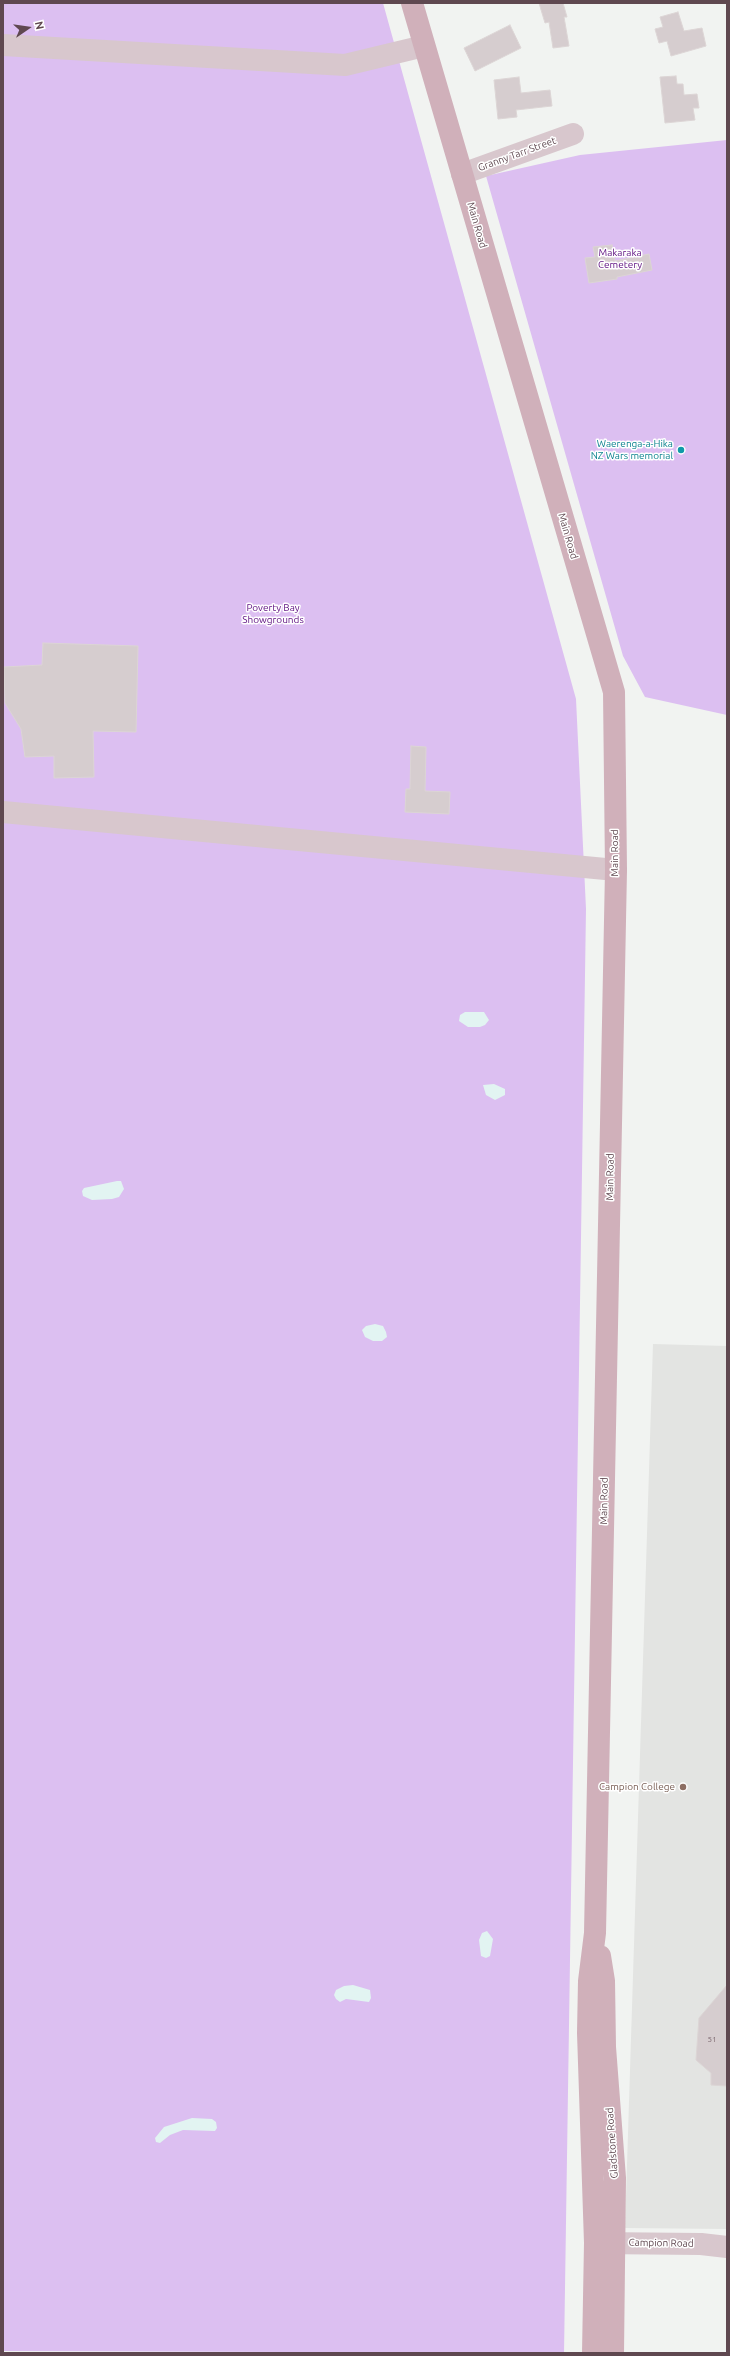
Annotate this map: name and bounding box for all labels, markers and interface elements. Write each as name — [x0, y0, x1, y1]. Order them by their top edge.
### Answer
north arrow — [8, 8, 48, 48]
text: N — [33, 20, 46, 31]
street label: Granny Tarr Street — [476, 134, 558, 174]
street label: Main Road — [465, 201, 489, 249]
park label: Makaraka Cemetery — [598, 247, 642, 270]
place label: Waerenga-a-Hika NZ Wars memorial — [591, 438, 673, 462]
marker: Waerenga-a-Hika NZ Wars memorial — [676, 445, 686, 455]
street label: Main Road — [556, 512, 580, 560]
park label: Poverty Bay Showgrounds — [242, 602, 304, 626]
street label: Main Road — [609, 829, 621, 877]
street label: Main Road — [604, 1153, 616, 1201]
street label: Main Road — [598, 1477, 610, 1525]
place label: Campion College — [599, 1781, 675, 1793]
marker: Campion College — [678, 1782, 688, 1792]
house number: 51 — [707, 2034, 717, 2044]
street label: Gladstone Road — [604, 2107, 620, 2179]
street label: Campion Road — [628, 2236, 694, 2250]

